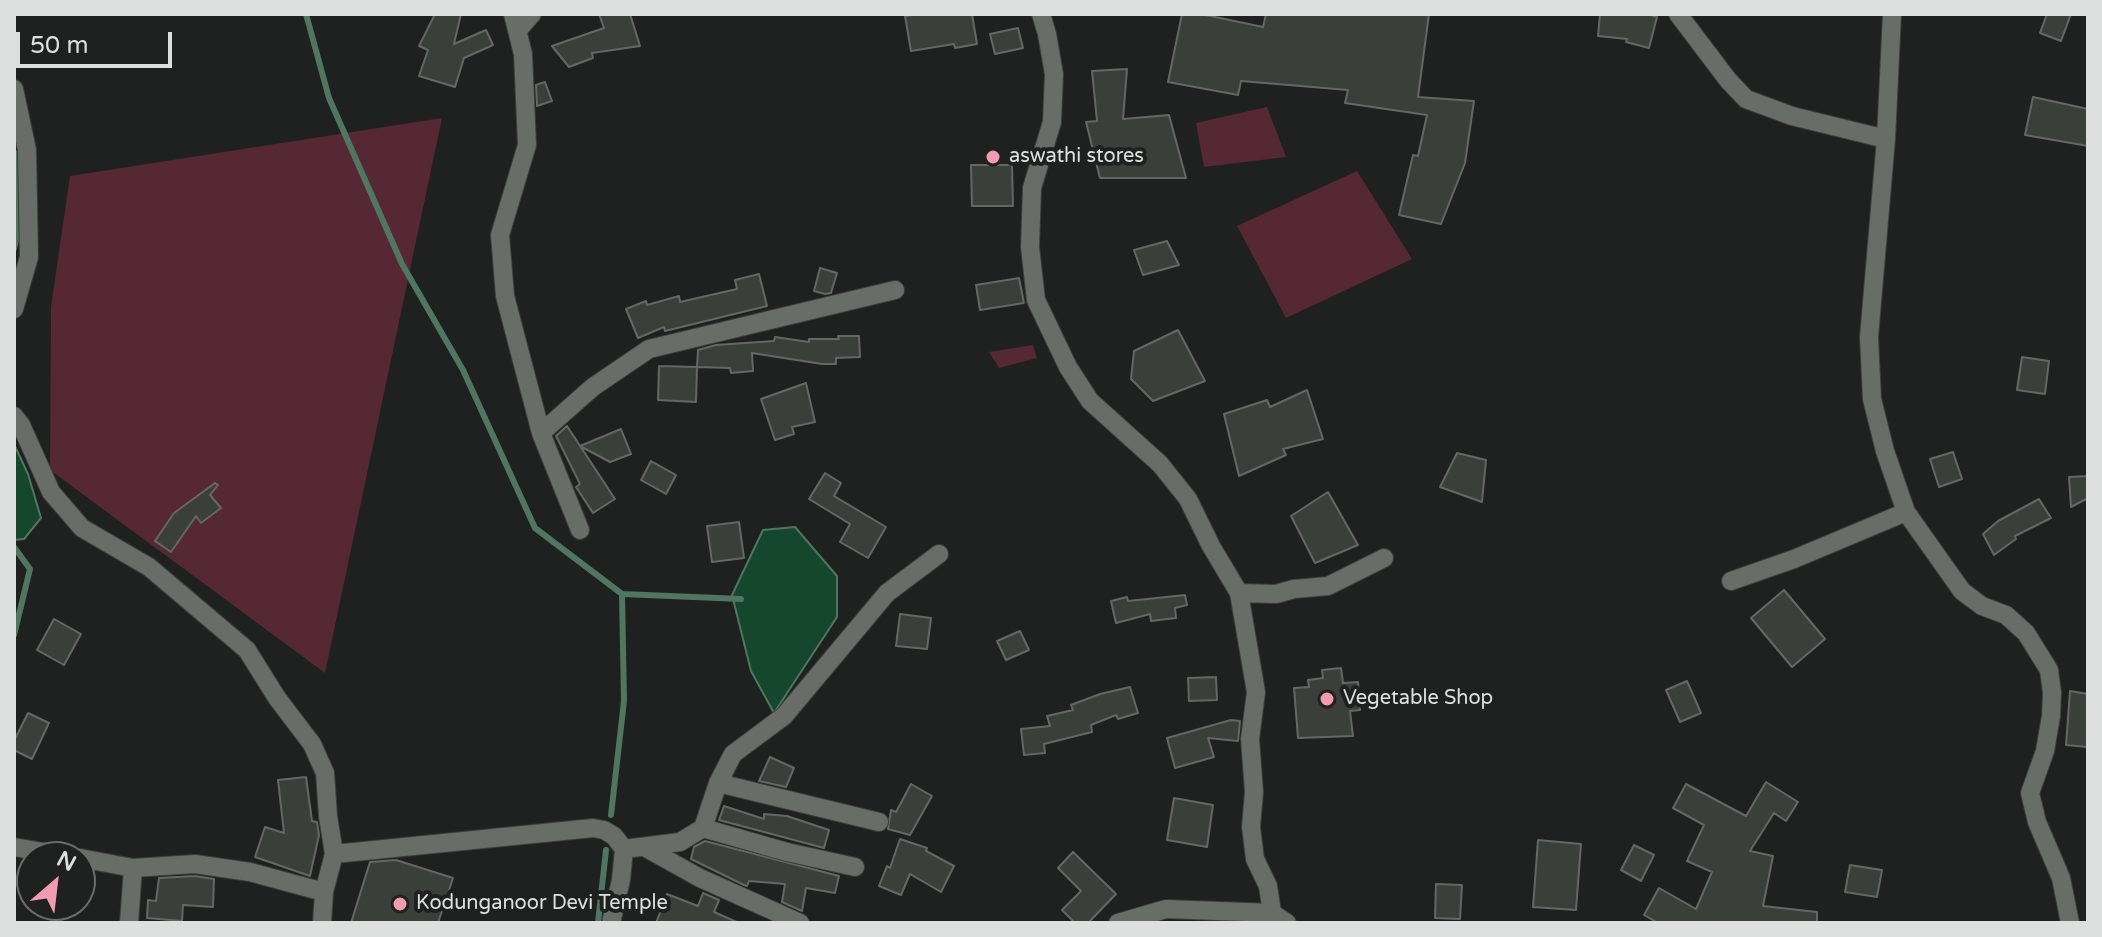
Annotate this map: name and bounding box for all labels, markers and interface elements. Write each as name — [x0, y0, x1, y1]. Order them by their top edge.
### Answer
scale bar — [20, 16, 176, 66]
text: 50 m — [30, 31, 88, 60]
place label: aswathi stores — [1009, 145, 1144, 169]
marker: aswathi stores — [984, 148, 1002, 166]
place label: Vegetable Shop — [1343, 687, 1493, 711]
marker: Vegetable Shop — [1318, 690, 1336, 708]
north arrow — [16, 841, 96, 921]
text: N — [52, 846, 80, 877]
place label: Kodunganoor Devi Temple — [416, 892, 668, 916]
marker: Kodunganoor Devi Temple — [391, 895, 409, 913]

